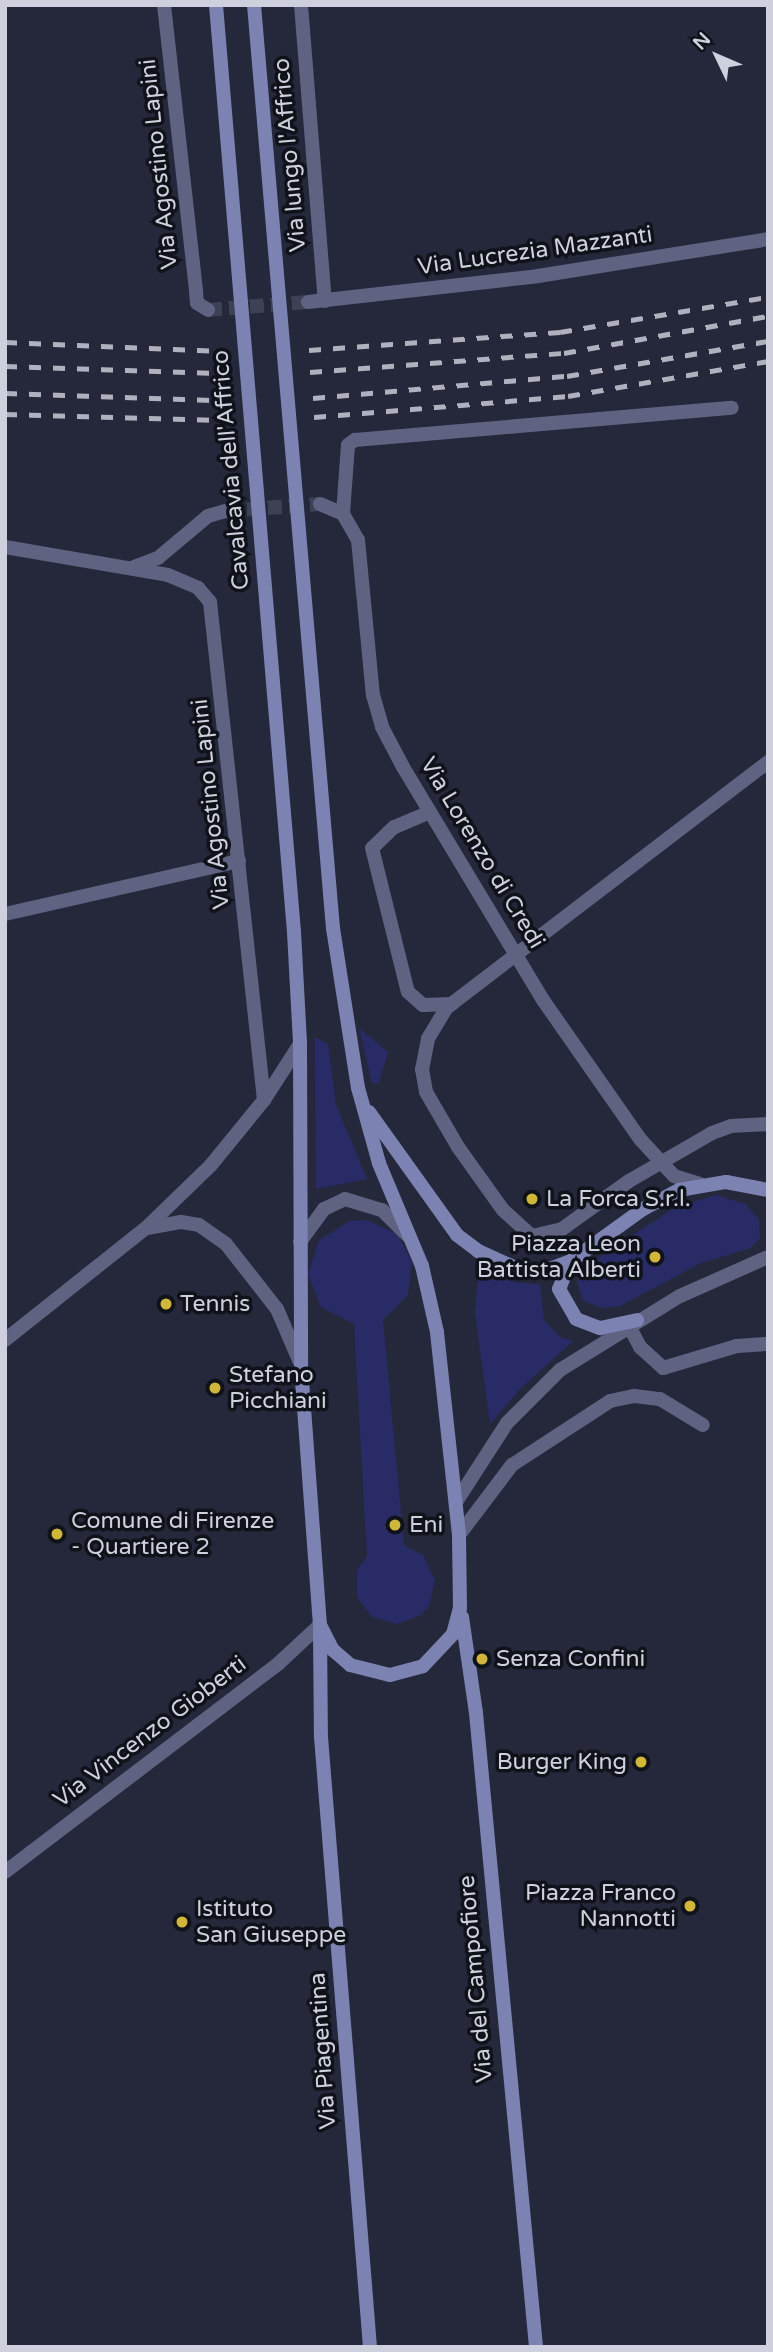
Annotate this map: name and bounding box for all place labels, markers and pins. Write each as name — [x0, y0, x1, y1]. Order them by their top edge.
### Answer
place label: La Forca S.r.l. — [546, 1185, 691, 1213]
marker: La Forca S.r.l. — [524, 1191, 540, 1207]
place label: Piazza Leon Battista Alberti — [477, 1230, 641, 1284]
marker: Piazza Leon Battista Alberti — [647, 1249, 663, 1265]
place label: Tennis — [180, 1290, 250, 1318]
marker: Tennis — [158, 1296, 174, 1312]
place label: Stefano Picchiani — [229, 1361, 327, 1415]
marker: Stefano Picchiani — [207, 1380, 223, 1396]
place label: Comune di Firenze - Quartiere 2 — [71, 1507, 274, 1561]
place label: Eni — [409, 1511, 443, 1539]
marker: Eni — [387, 1517, 403, 1533]
marker: Comune di Firenze - Quartiere 2 — [49, 1526, 65, 1542]
place label: Senza Confini — [496, 1645, 645, 1673]
marker: Senza Confini — [474, 1651, 490, 1667]
place label: Burger King — [497, 1748, 627, 1776]
marker: Burger King — [633, 1754, 649, 1770]
place label: Piazza Franco Nannotti — [525, 1879, 676, 1933]
place label: Istituto San Giuseppe — [196, 1895, 346, 1949]
marker: Piazza Franco Nannotti — [682, 1898, 698, 1914]
marker: Istituto San Giuseppe — [174, 1914, 190, 1930]

